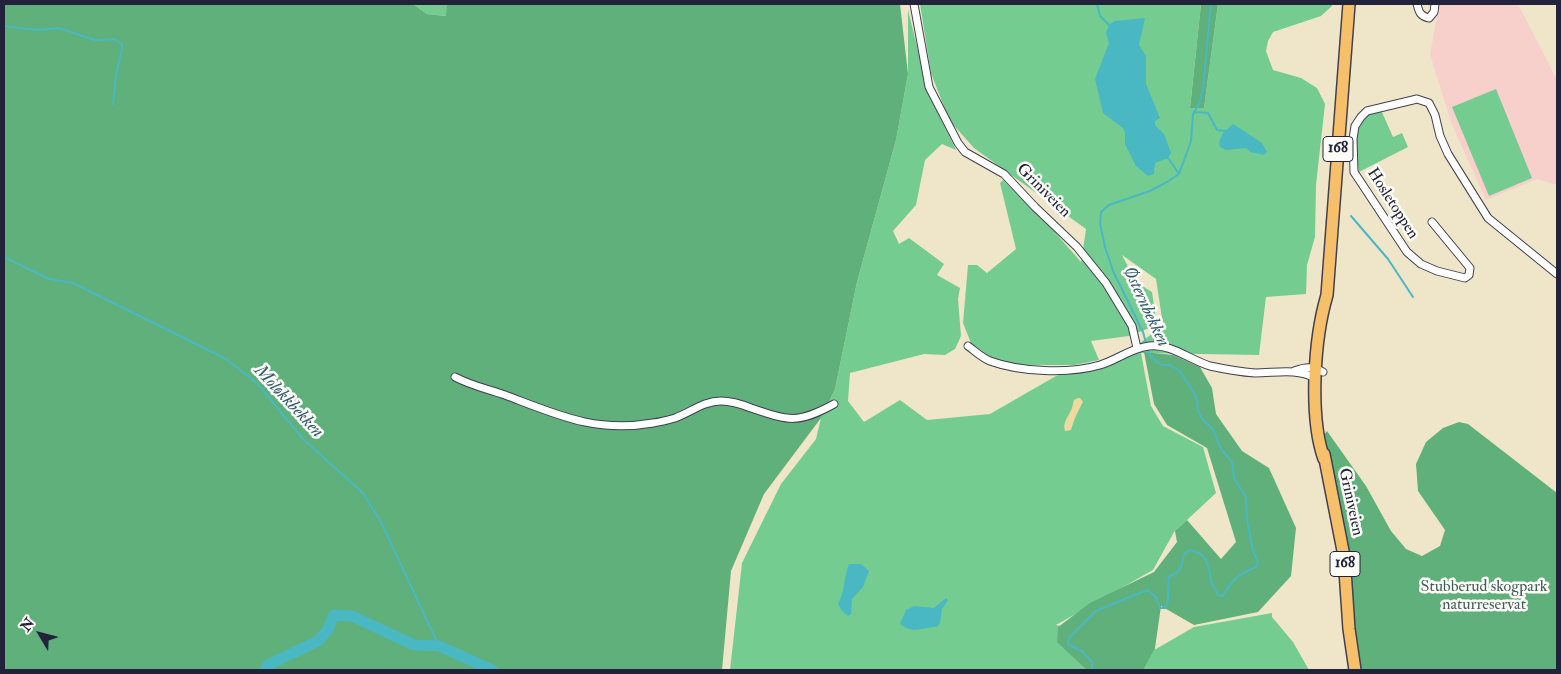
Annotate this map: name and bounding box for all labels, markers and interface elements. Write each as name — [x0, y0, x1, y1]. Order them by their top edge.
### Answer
road number: 168 — [1323, 136, 1353, 162]
street label: Griniveien — [1012, 160, 1074, 222]
street label: Hosletoppen — [1362, 165, 1422, 243]
water label: Østernbekken — [1117, 263, 1173, 351]
water label: Moløkkbekken — [249, 361, 327, 443]
street label: Griniveien — [1333, 466, 1367, 538]
road number: 168 — [1330, 552, 1360, 576]
park label: Stubberud skogpark naturreservat — [1421, 578, 1547, 616]
north arrow — [15, 609, 65, 659]
text: N — [17, 615, 38, 635]

